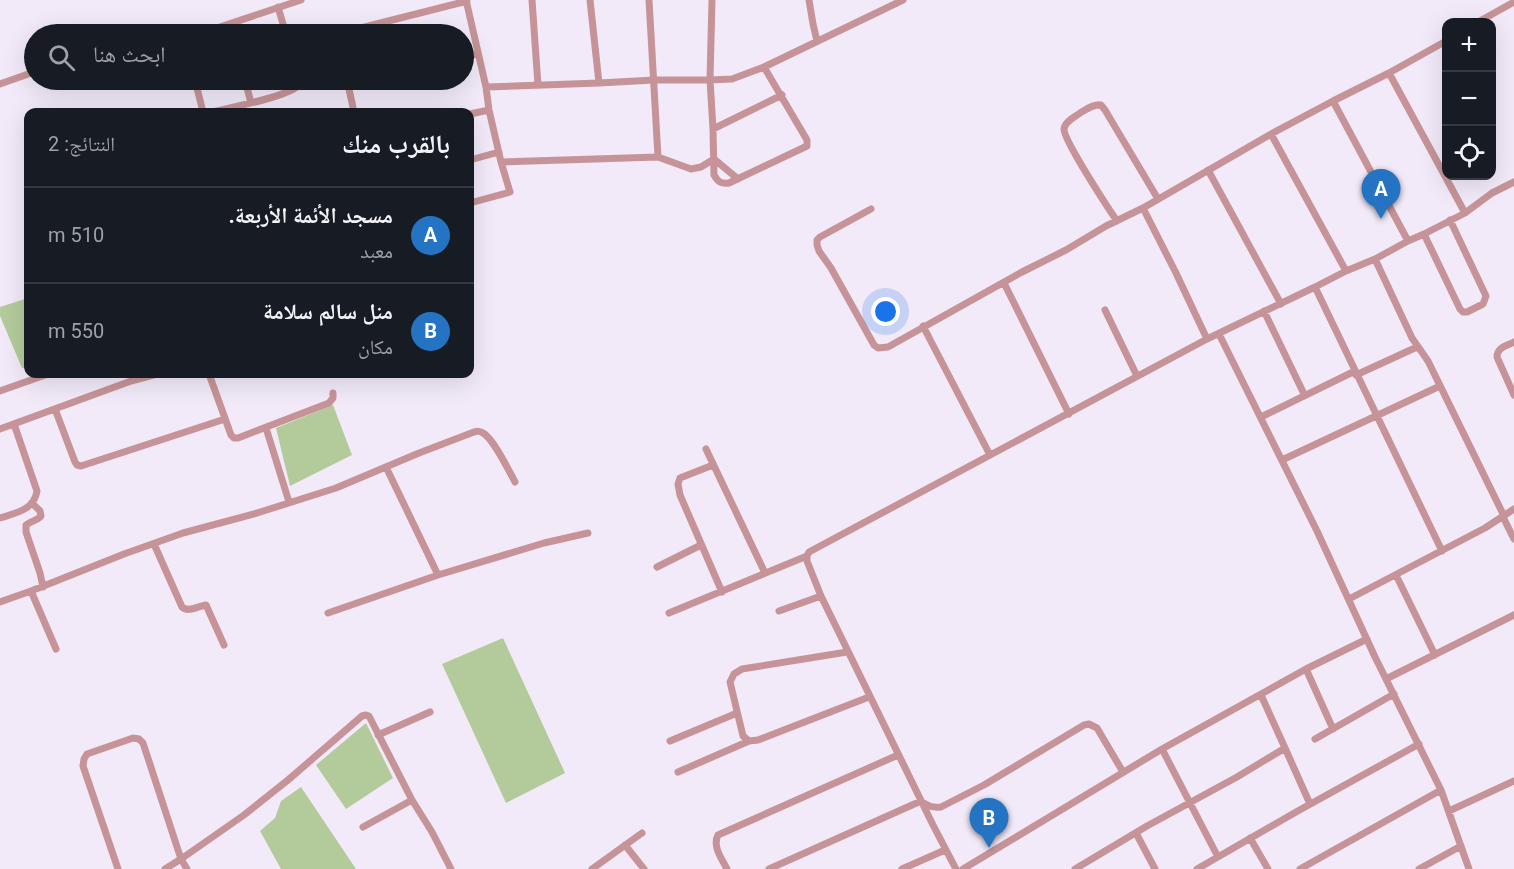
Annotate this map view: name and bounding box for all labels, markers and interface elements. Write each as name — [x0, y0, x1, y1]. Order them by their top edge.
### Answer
map controls — [1442, 18, 1496, 180]
button: + — [1442, 18, 1496, 72]
search box — [24, 24, 474, 90]
icon: search — [45, 41, 78, 74]
text: ابحث هنا — [93, 42, 166, 67]
button: − — [1442, 72, 1496, 126]
button: locate — [1442, 126, 1496, 180]
text: بالقرب منك — [342, 129, 450, 159]
text: النتائج: 2 — [48, 132, 115, 156]
pin: A — [1362, 170, 1400, 219]
text: مسجد الأئمة الأربعة. — [228, 203, 393, 228]
text: 510 m — [48, 223, 104, 247]
text: A — [424, 223, 437, 247]
text: معبد — [360, 239, 393, 263]
your location — [871, 297, 900, 326]
text: منل سالم سلامة — [263, 299, 393, 324]
text: 550 m — [48, 319, 104, 343]
text: B — [424, 319, 437, 343]
text: مكان — [358, 335, 393, 359]
pin: B — [970, 798, 1008, 848]

